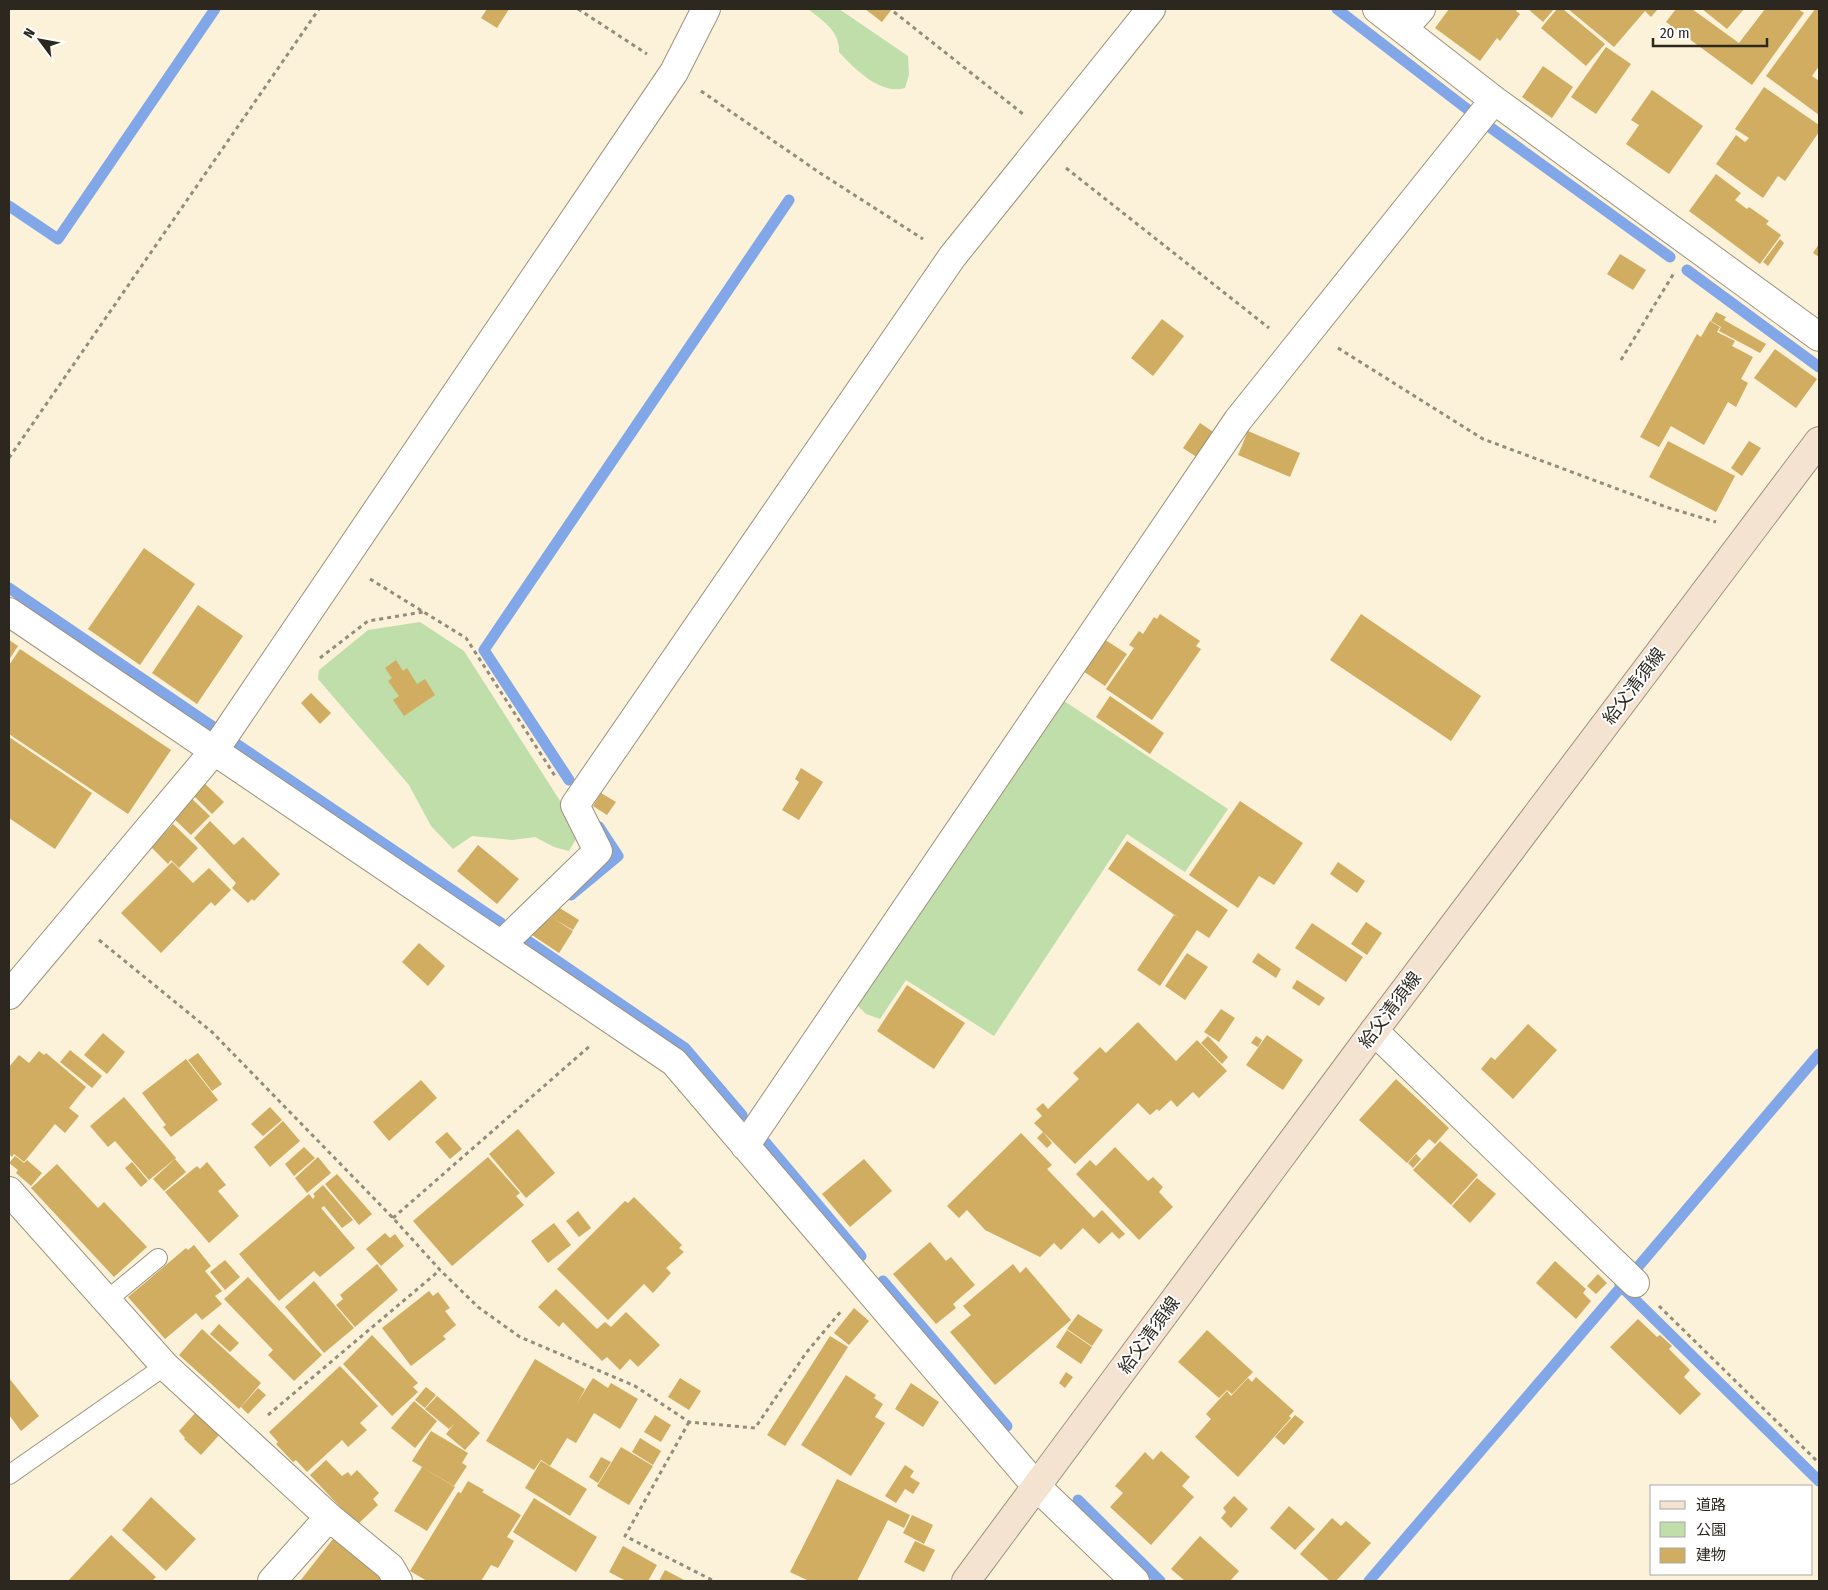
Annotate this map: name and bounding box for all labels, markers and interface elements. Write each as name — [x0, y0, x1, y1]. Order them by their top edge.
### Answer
north arrow — [15, 15, 65, 65]
scale bar — [1653, 15, 1767, 47]
text: 20 m — [1660, 24, 1690, 42]
text: N — [20, 25, 39, 41]
street label: 給父清須線 — [1598, 643, 1670, 729]
street label: 給父清須線 — [1354, 967, 1426, 1053]
street label: 給父清須線 — [1114, 1292, 1184, 1378]
legend — [1650, 1485, 1813, 1575]
text: 道路 — [1696, 1496, 1726, 1514]
text: 公園 — [1696, 1521, 1726, 1539]
text: 建物 — [1696, 1546, 1726, 1564]

